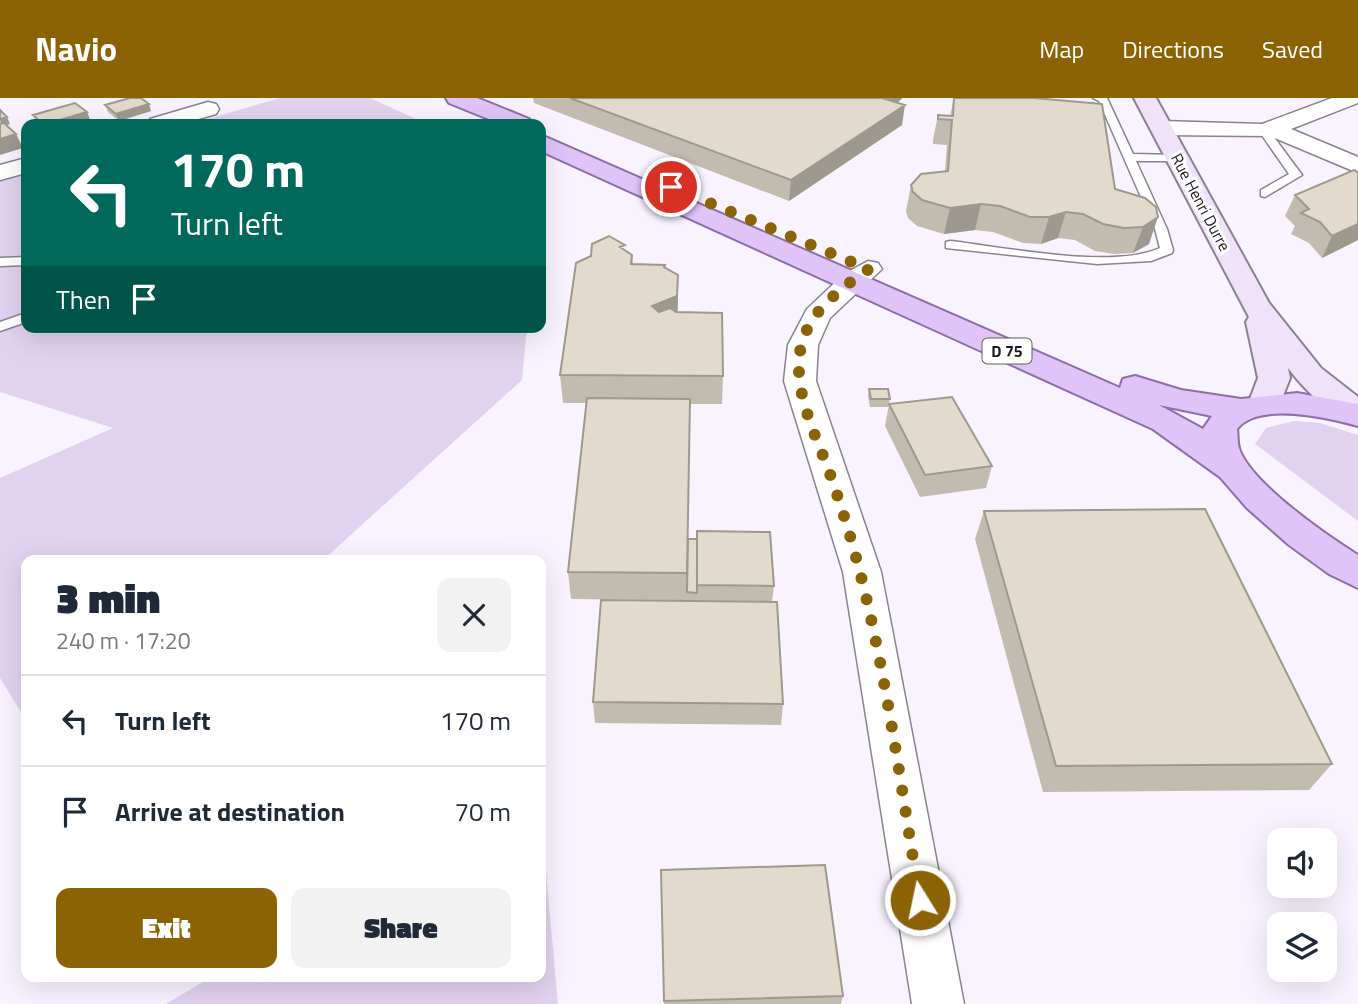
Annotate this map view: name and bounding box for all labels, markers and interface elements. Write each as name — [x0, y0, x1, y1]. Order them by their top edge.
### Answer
text: Navio — [35, 24, 117, 74]
text: Map — [1039, 31, 1084, 67]
text: Directions — [1122, 31, 1224, 67]
text: Saved — [1262, 31, 1323, 67]
text: 170 m — [171, 131, 305, 206]
icon: left — [56, 147, 147, 238]
street label: Rue Henri Durre — [1165, 149, 1237, 255]
pin — [641, 157, 701, 217]
icon: arrive — [652, 168, 690, 206]
text: Turn left — [171, 199, 283, 247]
text: Then — [56, 280, 111, 319]
icon: arrive — [125, 280, 163, 318]
road number: D 75 — [982, 339, 1032, 364]
text: 3 min — [56, 565, 160, 629]
button: close — [437, 578, 511, 652]
text: 240 m · 17:20 — [56, 623, 191, 658]
text: Turn left — [115, 701, 210, 740]
text: 170 m — [440, 701, 511, 740]
icon: left — [56, 702, 94, 740]
text: Arrive at destination — [115, 792, 345, 831]
text: 70 m — [454, 792, 511, 831]
icon: arrive — [56, 793, 94, 831]
map controls — [1267, 828, 1337, 982]
button: sound — [1267, 828, 1337, 898]
position arrow — [883, 863, 957, 937]
button: Exit — [56, 888, 277, 968]
button: Share — [291, 888, 511, 968]
button: layers — [1267, 912, 1337, 982]

